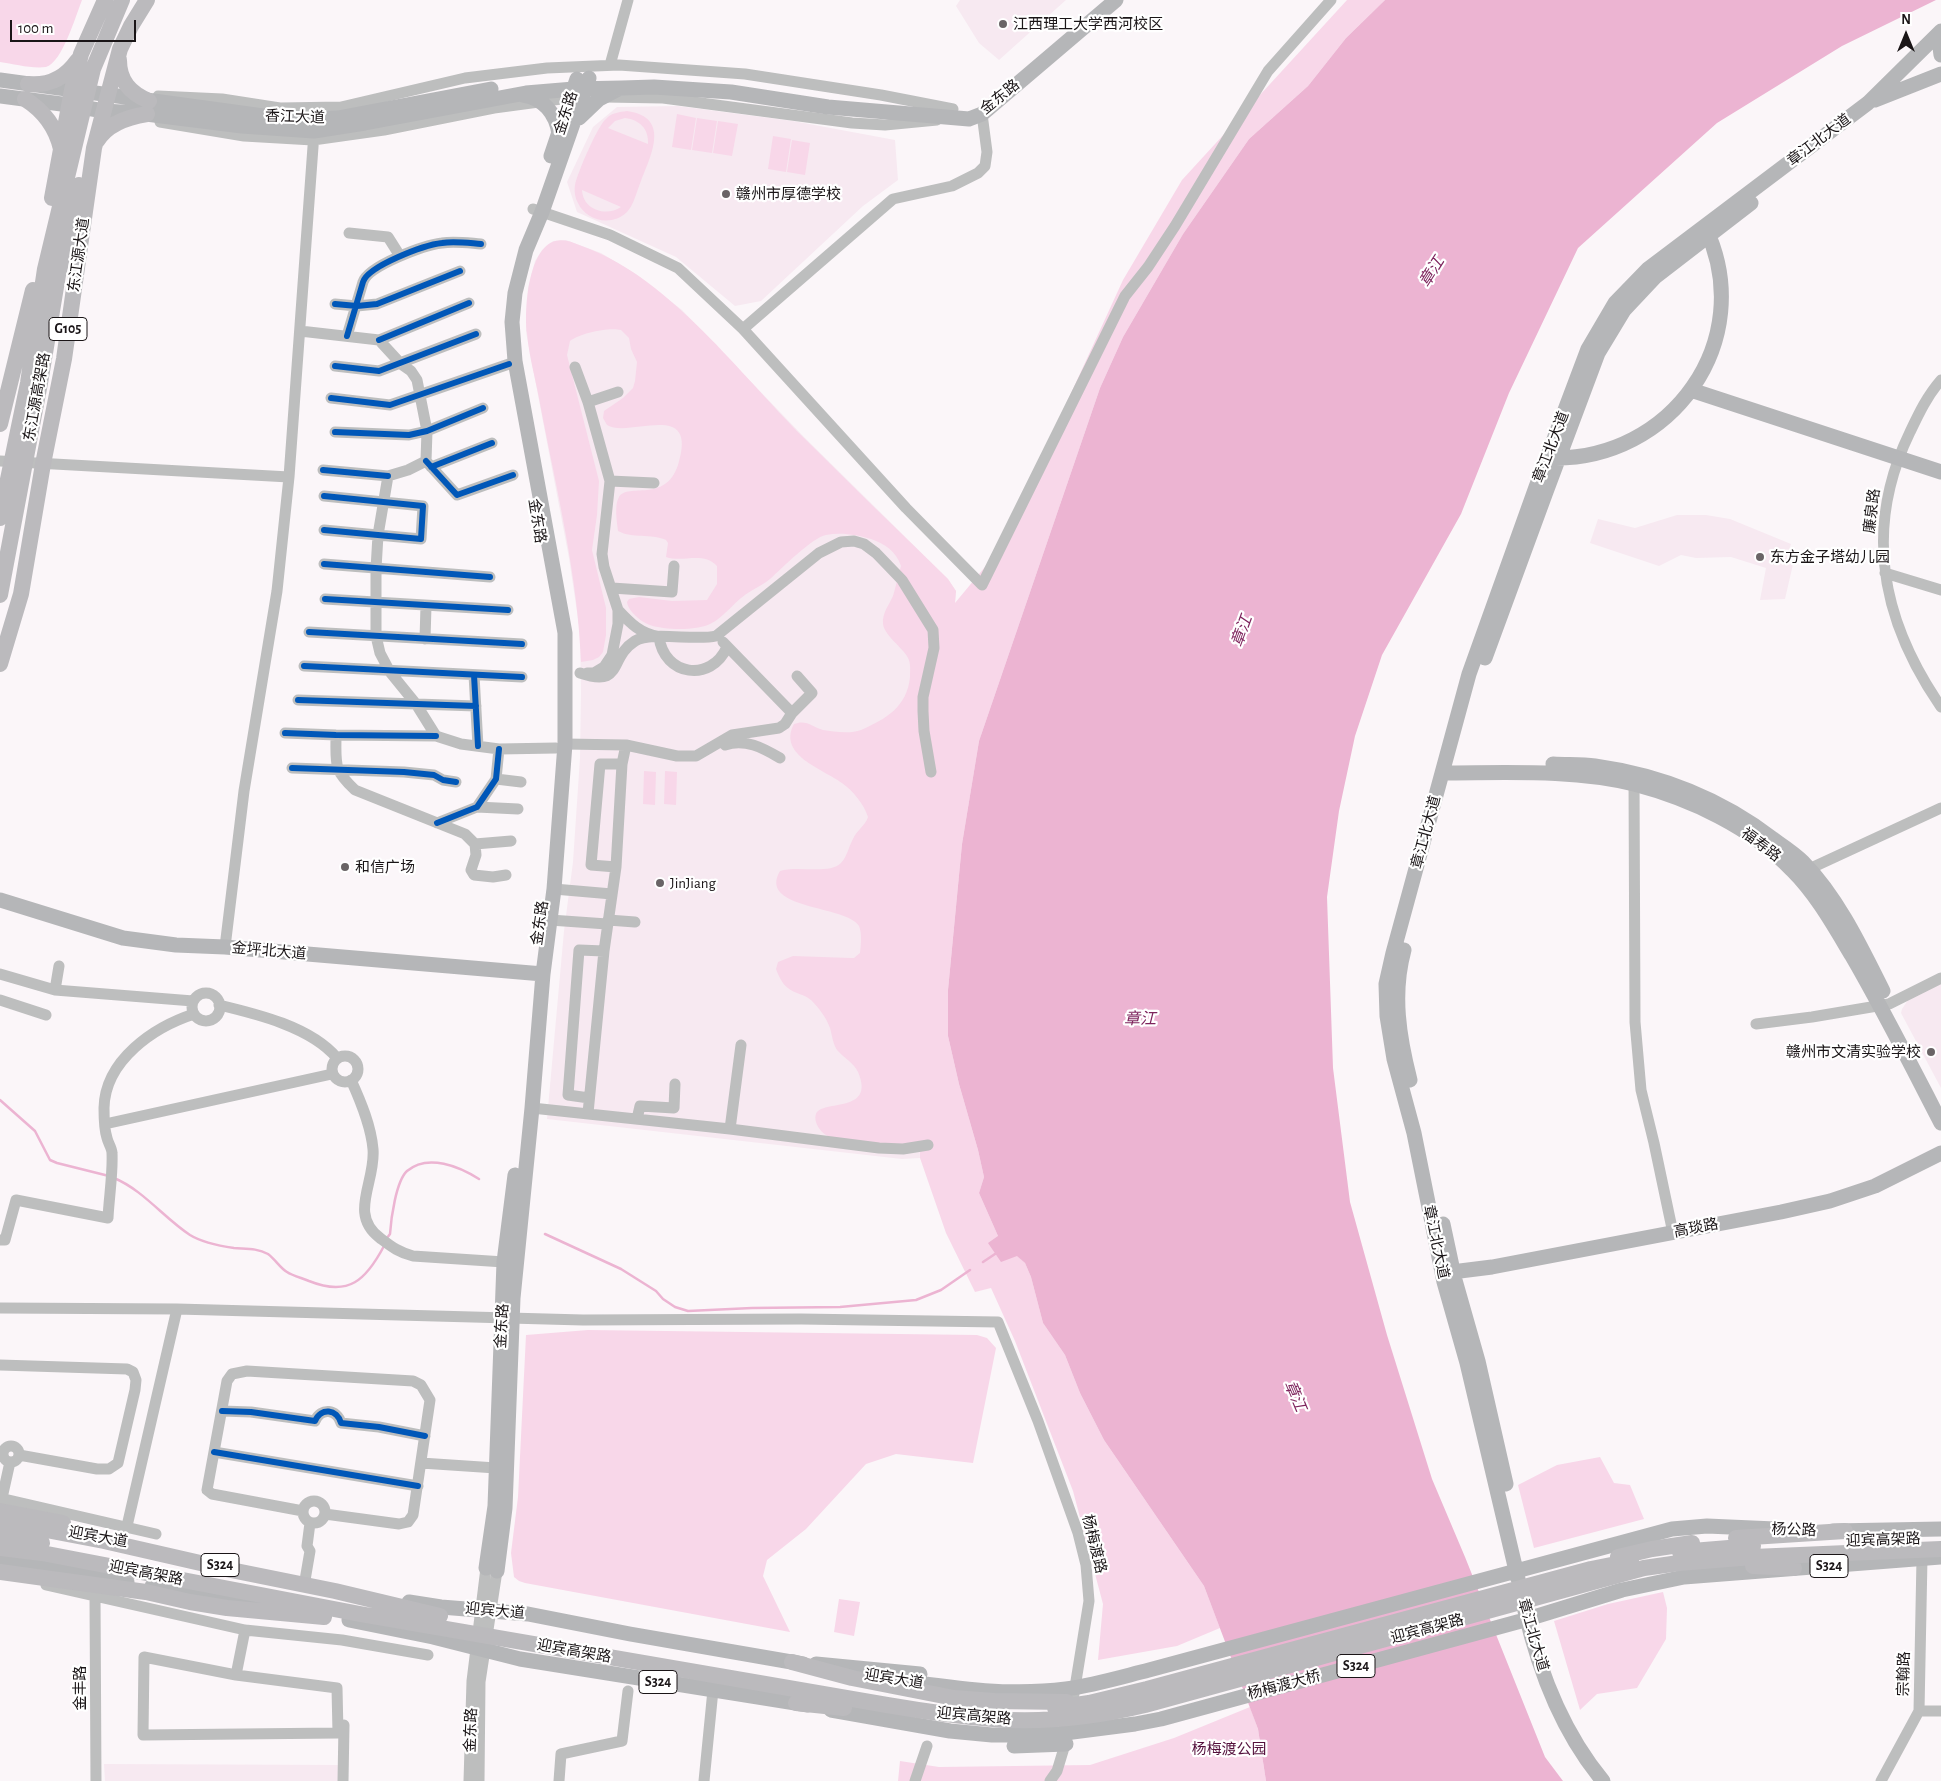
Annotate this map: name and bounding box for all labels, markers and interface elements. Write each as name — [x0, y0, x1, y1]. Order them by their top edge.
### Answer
scale bar — [12, 10, 139, 42]
north arrow — [1881, 10, 1931, 60]
text: N — [1901, 13, 1911, 27]
place label: 江西理工大学西河校区 — [1013, 15, 1163, 33]
marker: 江西理工大学西河校区 — [997, 18, 1009, 30]
text: 100 m — [18, 21, 53, 36]
street label: 金东路 — [977, 76, 1023, 118]
street label: 金东路 — [550, 89, 582, 137]
street label: 香江大道 — [265, 107, 325, 127]
street label: 章江北大道 — [1784, 110, 1854, 170]
place label: 赣州市厚德学校 — [736, 185, 841, 203]
marker: 赣州市厚德学校 — [720, 188, 732, 200]
street label: 东江源大道 — [65, 217, 93, 293]
water label: 章江 — [1415, 253, 1449, 291]
road number: G105 — [49, 318, 87, 340]
street label: 东江源高架路 — [20, 351, 54, 443]
street label: 章江北大道 — [1529, 409, 1573, 485]
street label: 廉泉路 — [1860, 488, 1884, 534]
street label: 金东路 — [525, 497, 549, 545]
place label: 东方金子塔幼儿园 — [1770, 548, 1890, 566]
marker: 东方金子塔幼儿园 — [1754, 551, 1766, 563]
water label: 章江 — [1228, 613, 1256, 649]
street label: 章江北大道 — [1408, 793, 1444, 871]
street label: 福寿路 — [1738, 824, 1784, 866]
place label: 和信广场 — [355, 858, 415, 876]
marker: 和信广场 — [339, 861, 351, 873]
place label: JinJiang — [670, 874, 716, 892]
marker: JinJiang — [654, 877, 666, 889]
street label: 金东路 — [528, 899, 552, 947]
street label: 金坪北大道 — [231, 939, 307, 963]
water label: 章江 — [1124, 1009, 1156, 1029]
place label: 赣州市文清实验学校 — [1786, 1043, 1921, 1061]
marker: 赣州市文清实验学校 — [1925, 1046, 1937, 1058]
street label: 章江北大道 — [1419, 1203, 1453, 1281]
street label: 高琰路 — [1672, 1215, 1720, 1241]
street label: 金东路 — [492, 1303, 512, 1349]
water label: 章江 — [1280, 1378, 1310, 1414]
street label: 杨梅渡路 — [1078, 1513, 1110, 1575]
street label: 杨公路 — [1771, 1520, 1817, 1540]
street label: 迎宾大道 — [67, 1523, 129, 1551]
street label: 迎宾高架路 — [1845, 1530, 1921, 1550]
road number: S324 — [201, 1554, 239, 1576]
road number: S324 — [1810, 1554, 1848, 1578]
street label: 迎宾高架路 — [107, 1557, 185, 1589]
street label: 章江北大道 — [1514, 1596, 1552, 1674]
street label: 迎宾大道 — [464, 1599, 526, 1623]
street label: 迎宾高架路 — [1388, 1611, 1466, 1647]
street label: 迎宾高架路 — [536, 1636, 612, 1666]
street label: 宗翰路 — [1895, 1651, 1913, 1697]
road number: S324 — [1337, 1654, 1375, 1678]
street label: 迎宾大道 — [863, 1665, 925, 1693]
street label: 金丰路 — [71, 1666, 89, 1710]
street label: 杨梅渡大桥 — [1245, 1667, 1323, 1703]
road number: S324 — [639, 1670, 677, 1694]
street label: 迎宾高架路 — [936, 1704, 1012, 1728]
street label: 金东路 — [461, 1707, 481, 1753]
park label: 杨梅渡公园 — [1192, 1740, 1266, 1758]

